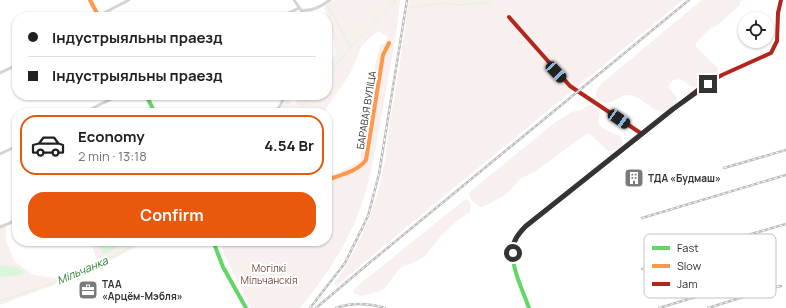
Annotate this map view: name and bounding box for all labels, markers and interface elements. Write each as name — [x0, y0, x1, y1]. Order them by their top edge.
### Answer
map controls — [738, 12, 774, 48]
button: locate — [738, 12, 774, 48]
text: Індустрыяльны праезд — [52, 27, 223, 48]
car — [543, 59, 569, 85]
text: Індустрыяльны праезд — [52, 65, 223, 86]
street label: БАРАВАЯ ВУЛІЦА — [353, 69, 379, 150]
route end — [699, 75, 717, 93]
car — [606, 107, 632, 131]
text: Economy — [78, 126, 145, 147]
icon: car — [30, 127, 66, 163]
text: 4.54 Br — [264, 135, 314, 156]
text: 2 min · 13:18 — [78, 147, 147, 165]
building icon: ТДА «Будмаш» — [623, 167, 645, 189]
place label: ТДА «Будмаш» — [648, 171, 721, 185]
button: Confirm — [28, 192, 316, 238]
legend — [644, 234, 776, 298]
text: Fast — [677, 240, 699, 255]
route start — [504, 244, 522, 262]
water label: Мільчанка — [54, 252, 111, 287]
text: Slow — [677, 258, 702, 273]
park label: Могілкі Мільчанскія — [241, 261, 297, 287]
text: Jam — [677, 276, 698, 291]
place label: ТАА «Арцём-Мэбля» — [102, 277, 183, 303]
office icon: ТАА «Арцём-Мэбля» — [77, 279, 99, 301]

